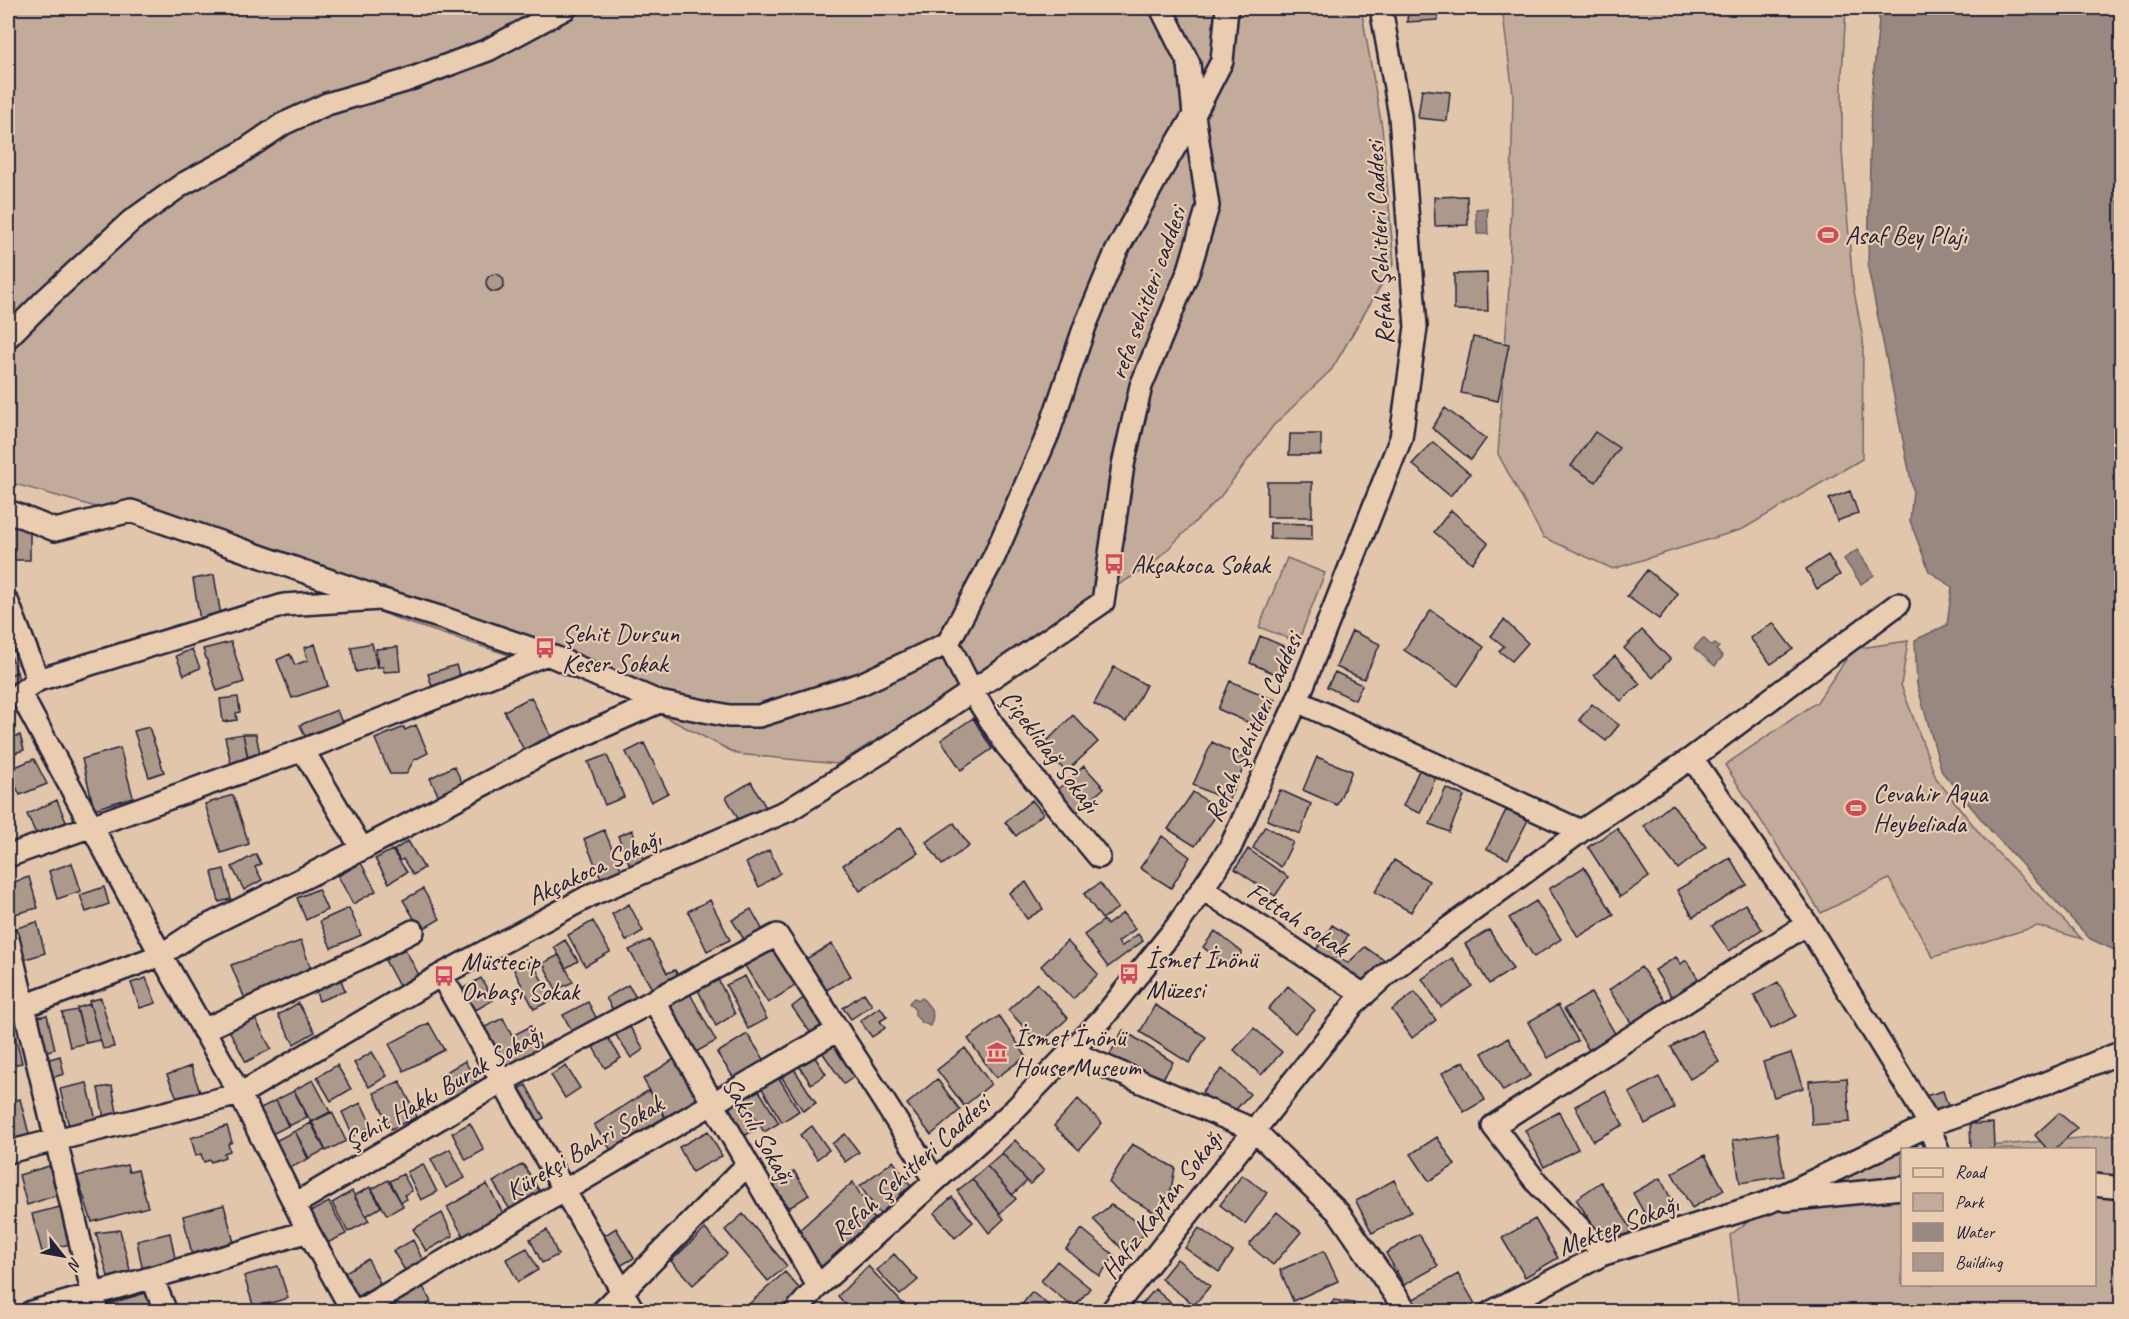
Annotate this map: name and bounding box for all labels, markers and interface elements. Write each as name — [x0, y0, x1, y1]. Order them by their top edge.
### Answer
street label: Refah Şehitleri Caddesi — [1358, 137, 1401, 346]
street label: refa sehitleri caddesi — [1101, 199, 1195, 384]
place label: Asaf Bey Plajı — [1845, 219, 1968, 252]
sports icon: Asaf Bey Plajı — [1816, 223, 1840, 247]
place label: Akçakoca Sokak — [1131, 548, 1272, 581]
bus stop icon: Akçakoca Sokak — [1102, 552, 1126, 576]
place label: Şehit Dursun Keser Sokak — [562, 617, 679, 680]
street label: Refah Şehitleri Caddesi — [1197, 625, 1311, 827]
bus stop icon: Şehit Dursun Keser Sokak — [533, 636, 557, 660]
street label: Çiçeklidağ Sokağı — [994, 683, 1108, 820]
place label: Cevahir Aqua Heybeliada — [1873, 777, 1989, 840]
sports icon: Cevahir Aqua Heybeliada — [1844, 796, 1868, 820]
street label: Akçakoca Sokağı — [522, 822, 667, 913]
street label: Fettah sokak — [1241, 875, 1357, 966]
place label: İsmet İnönü Müzesi — [1146, 943, 1261, 1006]
place label: Müstecip Onbaşı Sokak — [461, 945, 581, 1008]
bus stop icon: İsmet İnönü Müzesi — [1117, 962, 1141, 986]
bus stop icon: Müstecip Onbaşı Sokak — [432, 964, 456, 988]
street label: Şehit Hakkı Burak Sokağı — [338, 1017, 549, 1158]
place label: İsmet İnönü House Museum — [1014, 1021, 1142, 1084]
museum icon: İsmet İnönü House Museum — [985, 1040, 1009, 1064]
street label: Saksılı Sokağı — [715, 1071, 803, 1191]
street label: Refah Şehitleri Caddesi — [824, 1085, 999, 1248]
street label: Kürekçi Bahri Sokak — [499, 1086, 671, 1207]
street label: Hafız Kaptan Sokağı — [1093, 1122, 1230, 1285]
legend — [1901, 1148, 2096, 1286]
text: Road — [1955, 1161, 1988, 1183]
street label: Mektep Sokağı — [1553, 1187, 1684, 1264]
text: Park — [1955, 1191, 1985, 1213]
text: Water — [1955, 1221, 1996, 1243]
north arrow — [33, 1226, 93, 1286]
text: Building — [1955, 1251, 2004, 1273]
text: N — [62, 1254, 86, 1275]

